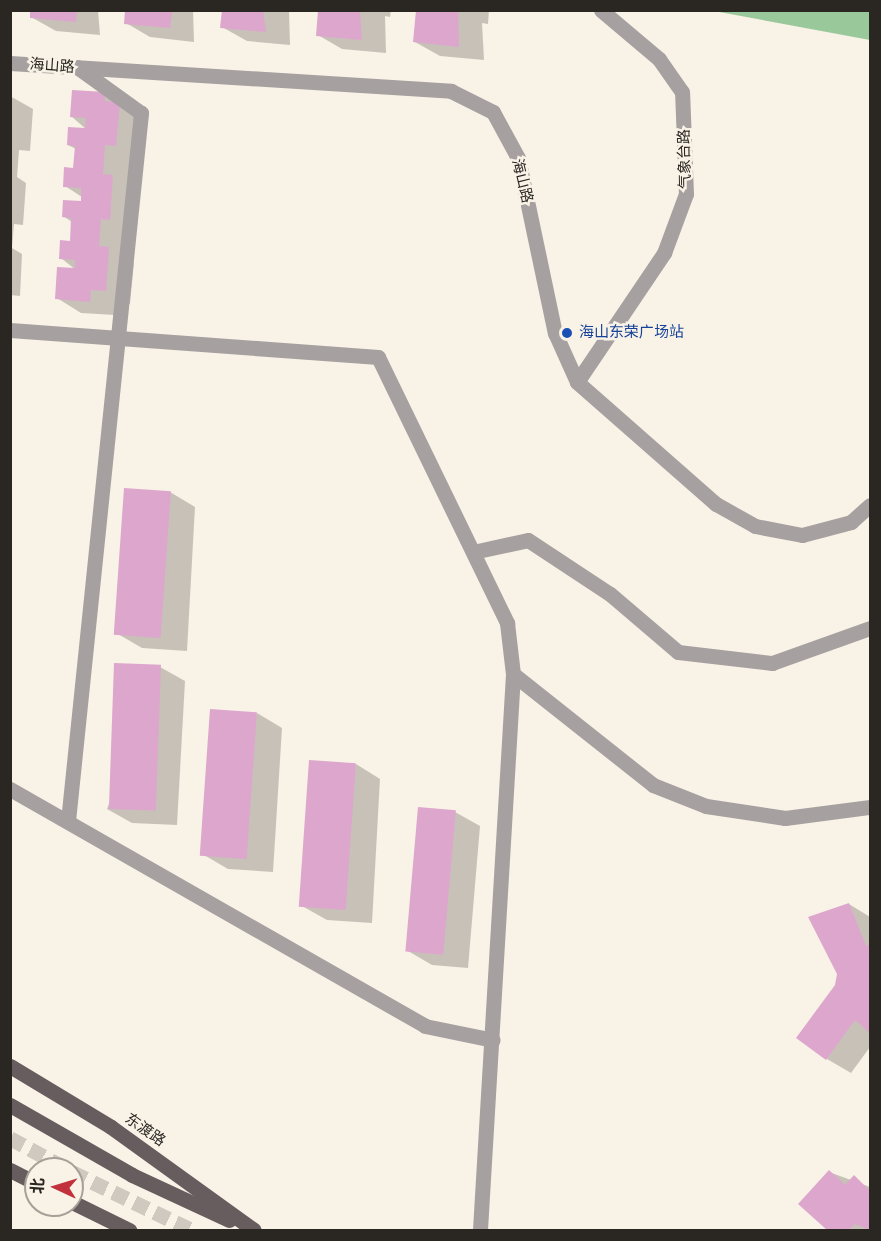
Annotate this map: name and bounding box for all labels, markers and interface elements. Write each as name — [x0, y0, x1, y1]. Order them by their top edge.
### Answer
street label: 海山路 — [29, 55, 75, 77]
street label: 气象台路 — [675, 129, 695, 189]
street label: 海山路 — [508, 157, 536, 205]
place label: 海山东荣广场站 — [579, 324, 684, 342]
marker: 海山东荣广场站 — [560, 326, 574, 340]
street label: 东渡路 — [121, 1110, 169, 1150]
north arrow — [24, 1157, 84, 1217]
text: 北 — [28, 1177, 48, 1195]

